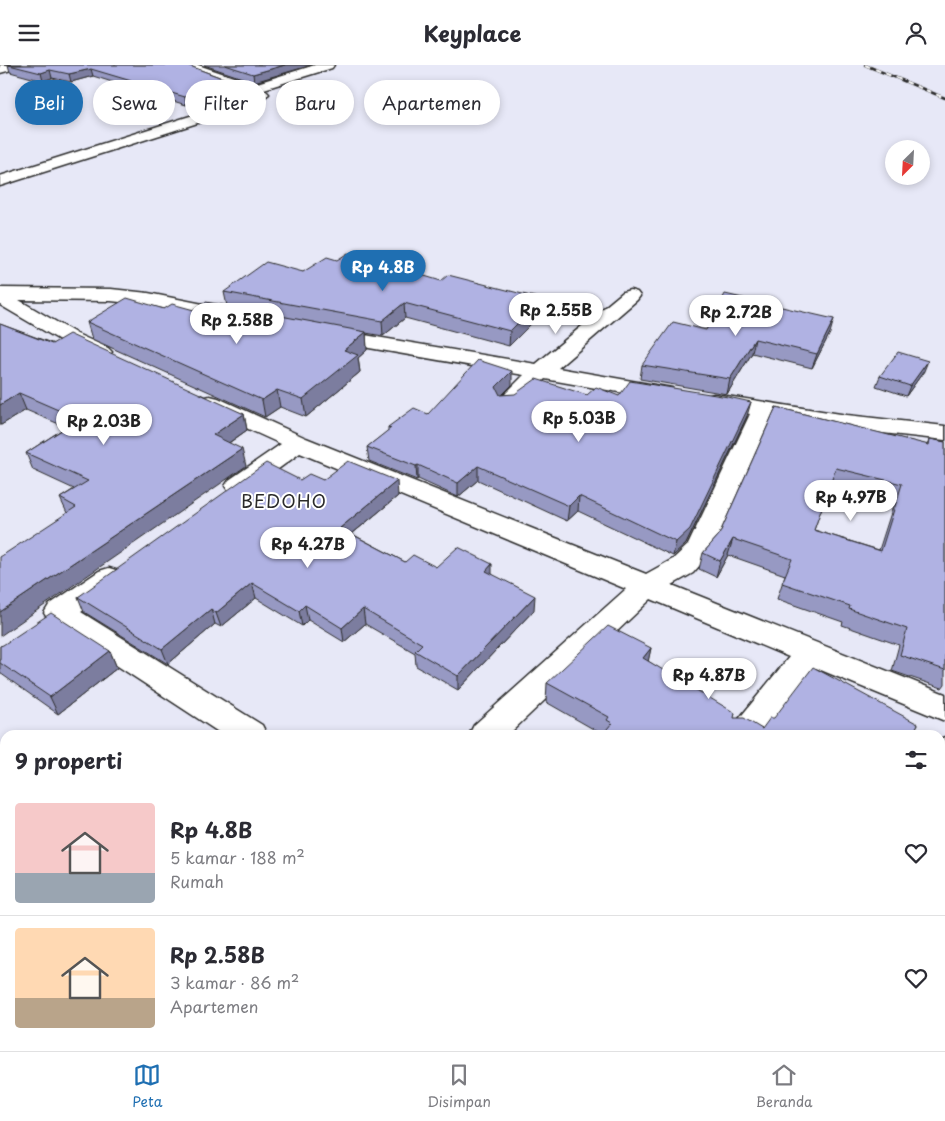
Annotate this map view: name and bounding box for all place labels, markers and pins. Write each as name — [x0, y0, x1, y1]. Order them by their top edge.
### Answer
pin: Rp 4.8B — [337, 249, 429, 292]
pin: Rp 2.55B — [504, 293, 608, 335]
pin: Rp 2.72B — [684, 295, 788, 337]
pin: Rp 2.58B — [185, 303, 289, 345]
pin: Rp 5.03B — [527, 401, 631, 443]
pin: Rp 2.03B — [52, 403, 156, 446]
pin: Rp 4.97B — [799, 479, 903, 522]
pin: Rp 4.27B — [256, 527, 360, 569]
pin: Rp 4.87B — [657, 657, 761, 700]

